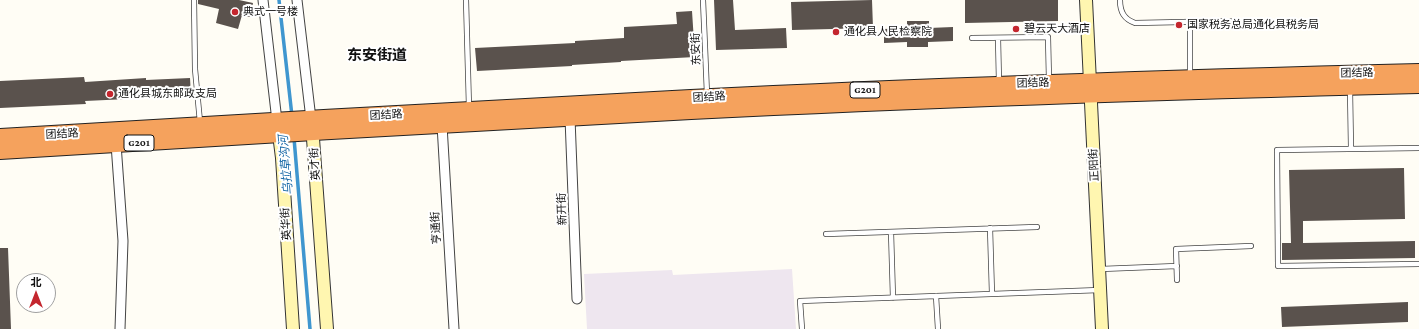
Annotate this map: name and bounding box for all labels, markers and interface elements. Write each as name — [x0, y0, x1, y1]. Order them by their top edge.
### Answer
place label: 典式一号楼 — [243, 5, 298, 19]
marker: 典式一号楼 — [230, 7, 240, 17]
place label: 国家税务总局通化县税务局 — [1187, 18, 1319, 32]
marker: 国家税务总局通化县税务局 — [1174, 20, 1184, 30]
place label: 碧云天大酒店 — [1024, 22, 1090, 36]
marker: 碧云天大酒店 — [1011, 24, 1021, 34]
place label: 通化县人民检察院 — [844, 25, 932, 39]
marker: 通化县人民检察院 — [831, 27, 841, 37]
street label: 东安街 — [689, 32, 703, 66]
district label: 东安街道 — [347, 46, 407, 64]
street label: 团结路 — [1340, 66, 1374, 80]
street label: 团结路 — [1016, 76, 1050, 90]
road number: G201 — [850, 82, 880, 98]
place label: 通化县城东邮政支局 — [118, 87, 217, 101]
marker: 通化县城东邮政支局 — [105, 89, 115, 99]
street label: 团结路 — [692, 90, 726, 104]
street label: 团结路 — [369, 108, 403, 122]
street label: 团结路 — [45, 127, 79, 141]
water label: 乌拉草沟河 — [276, 134, 296, 196]
road number: G201 — [124, 135, 154, 151]
street label: 英才街 — [307, 147, 323, 181]
street label: 正阳街 — [1087, 148, 1101, 182]
street label: 新开街 — [555, 192, 569, 226]
street label: 英华街 — [278, 207, 294, 241]
street label: 亨通街 — [429, 211, 443, 245]
north arrow — [16, 273, 56, 313]
text: 北 — [31, 276, 42, 288]

